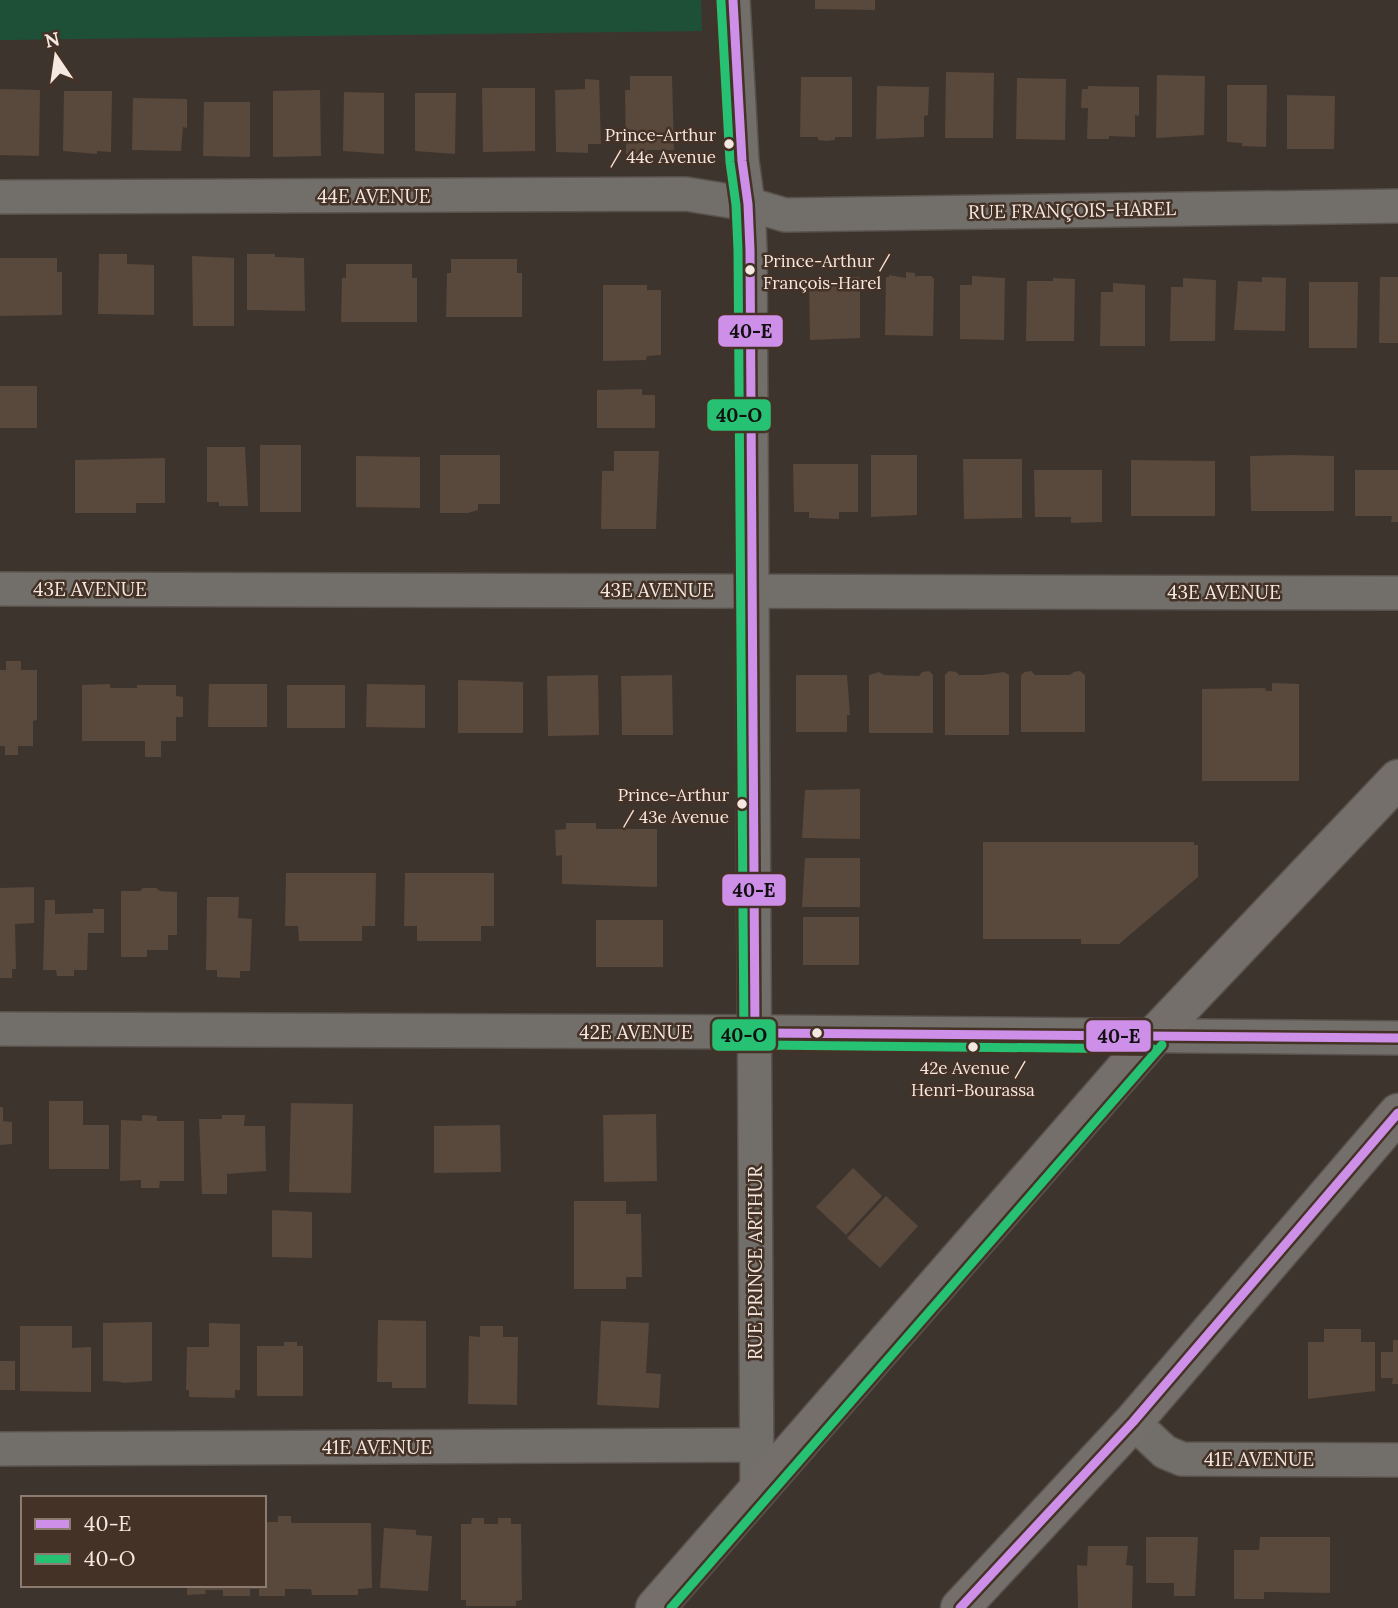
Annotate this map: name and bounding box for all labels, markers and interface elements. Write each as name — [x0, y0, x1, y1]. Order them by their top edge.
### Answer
north arrow — [21, 21, 91, 91]
text: N — [42, 26, 62, 53]
place label: Prince-Arthur / 44e Avenue — [605, 124, 717, 168]
marker: Prince-Arthur / 44e Avenue — [722, 137, 736, 151]
street label: 44E AVENUE — [317, 184, 431, 208]
street label: RUE FRANÇOIS-HAREL — [968, 196, 1176, 224]
place label: Prince-Arthur / François-Harel — [763, 250, 891, 294]
marker: Prince-Arthur / François-Harel — [743, 263, 757, 277]
line badge: 40-E — [717, 314, 784, 348]
text: 40-E — [730, 319, 773, 343]
line badge: 40-O — [706, 398, 772, 432]
text: 40-O — [716, 403, 762, 427]
street label: 43E AVENUE — [33, 577, 147, 601]
street label: 43E AVENUE — [600, 578, 714, 602]
street label: 43E AVENUE — [1167, 580, 1281, 604]
place label: Prince-Arthur / 43e Avenue — [618, 784, 730, 828]
marker: Prince-Arthur / 43e Avenue — [735, 797, 749, 811]
line badge: 40-E — [721, 873, 787, 907]
text: 40-E — [733, 878, 776, 902]
line badge: 40-O — [711, 1018, 777, 1052]
line badge: 40-E — [1085, 1019, 1152, 1053]
street label: 42E AVENUE — [579, 1020, 693, 1044]
text: 40-O — [721, 1023, 767, 1047]
text: 40-E — [1098, 1024, 1141, 1048]
unlabelled marker — [810, 1026, 824, 1040]
marker: 42e Avenue / Henri-Bourassa — [966, 1040, 980, 1054]
place label: 42e Avenue / Henri-Bourassa — [911, 1057, 1035, 1101]
street label: RUE PRINCE ARTHUR — [743, 1166, 767, 1360]
street label: 41E AVENUE — [322, 1435, 432, 1459]
street label: 41E AVENUE — [1204, 1447, 1314, 1471]
legend — [21, 1496, 266, 1587]
text: 40-E — [84, 1510, 131, 1537]
text: 40-O — [84, 1545, 135, 1572]

